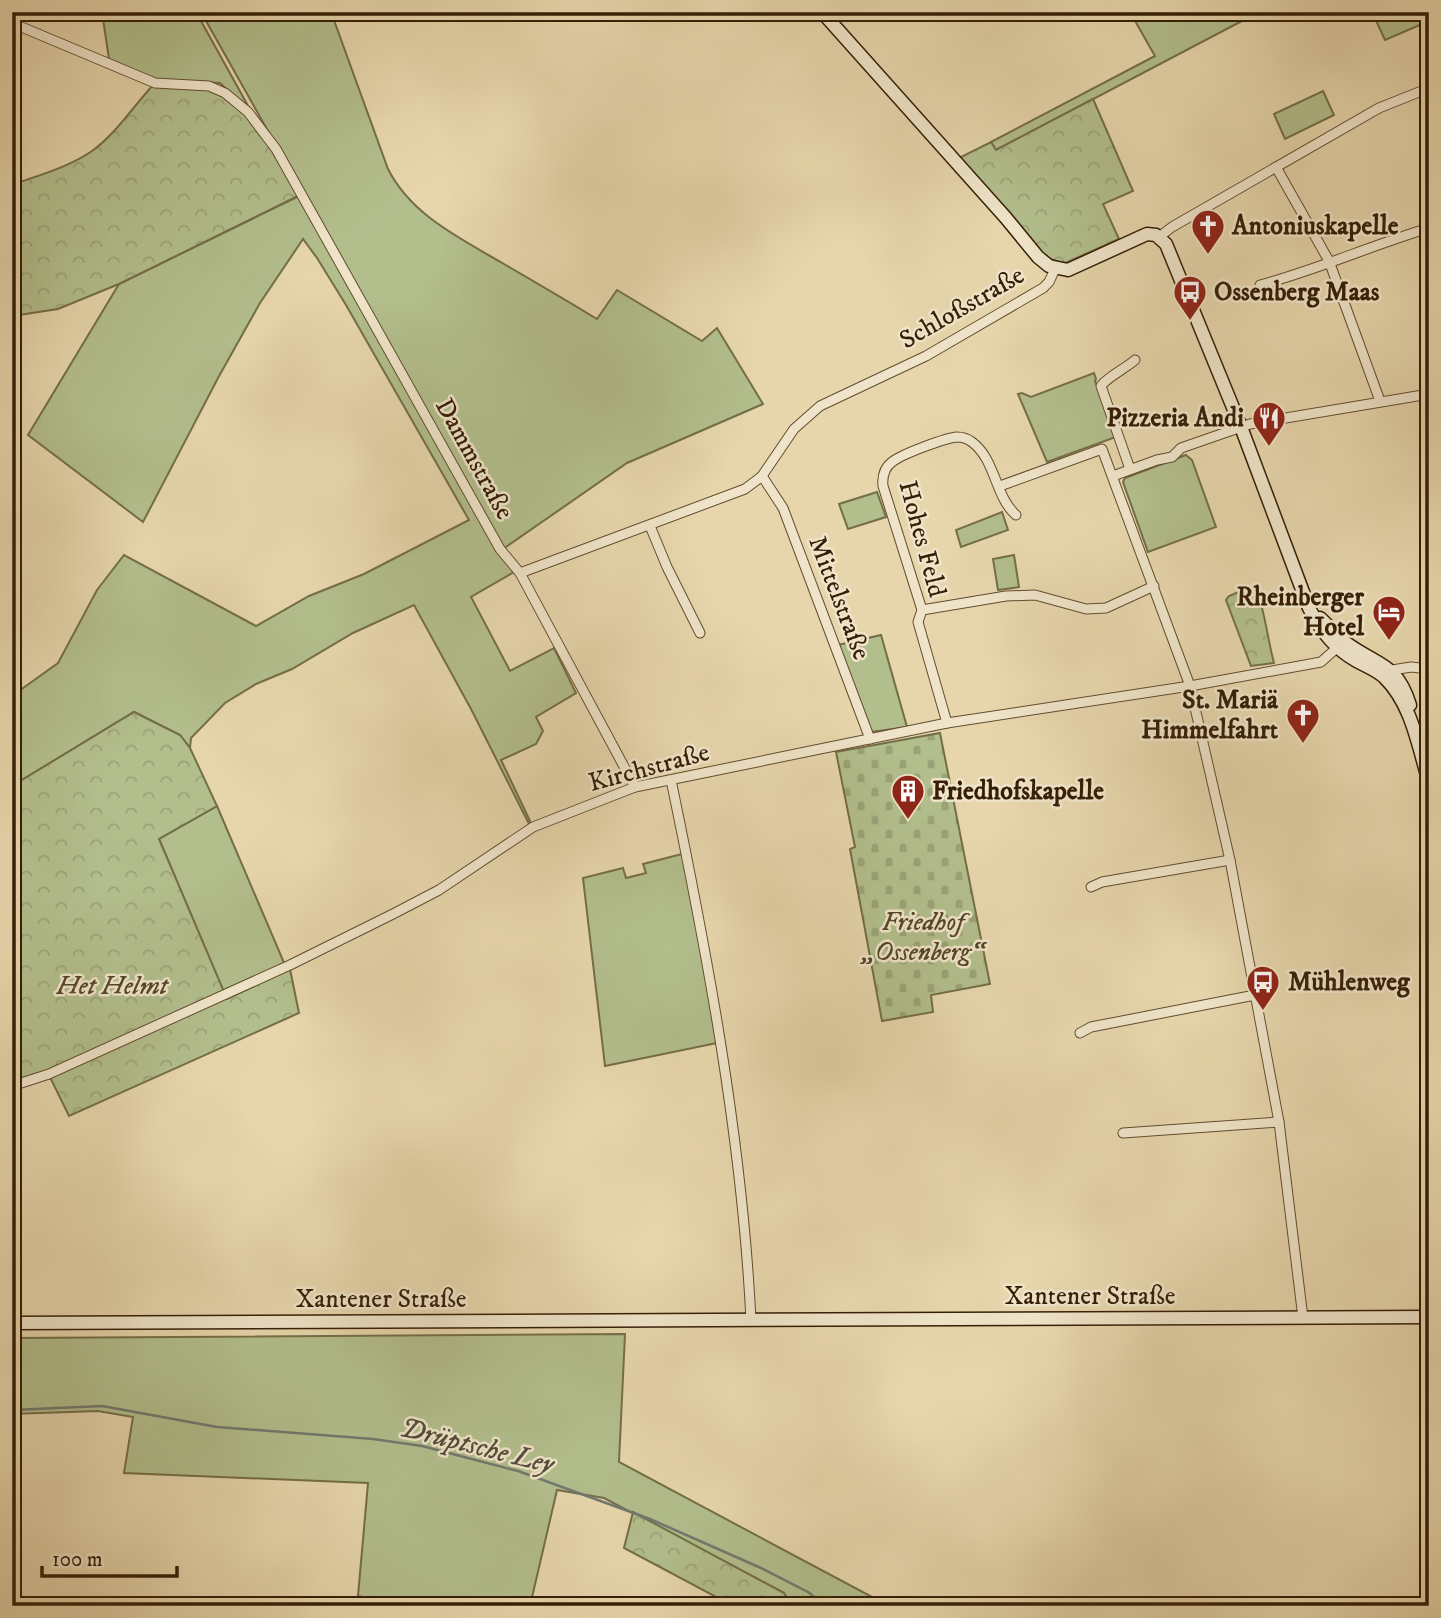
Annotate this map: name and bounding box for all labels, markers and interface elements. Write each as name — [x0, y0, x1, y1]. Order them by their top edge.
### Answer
church icon: Antoniuskapelle — [1189, 207, 1227, 256]
place label: Antoniuskapelle — [1231, 210, 1399, 243]
street label: Schloßstraße — [894, 259, 1030, 357]
bus stop icon: Ossenberg Maas — [1171, 273, 1209, 322]
place label: Ossenberg Maas — [1214, 276, 1380, 309]
street label: Dammstraße — [427, 393, 521, 525]
restaurant icon: Pizzeria Andi — [1250, 399, 1288, 448]
place label: Pizzeria Andi — [1106, 402, 1244, 435]
street label: Hohes Feld — [891, 477, 953, 601]
street label: Mittelstraße — [800, 531, 878, 665]
place label: Rheinberger Hotel — [1236, 581, 1365, 644]
hotel icon: Rheinberger Hotel — [1370, 593, 1408, 642]
place label: St. Mariä Himmelfahrt — [1141, 684, 1279, 747]
church icon: St. Mariä Himmelfahrt — [1284, 696, 1322, 745]
street label: Kirchstraße — [585, 736, 713, 800]
building icon: Friedhofskapelle — [889, 772, 927, 821]
place label: Friedhofskapelle — [932, 775, 1104, 808]
park label: Friedhof „Ossenberg“ — [860, 906, 988, 969]
bus stop icon: Mühlenweg — [1244, 963, 1282, 1012]
place label: Mühlenweg — [1288, 966, 1411, 999]
park label: Het Helmt — [55, 970, 170, 1003]
street label: Xantener Straße — [1004, 1280, 1176, 1313]
street label: Xantener Straße — [295, 1283, 467, 1316]
water label: Drüptsche Ley — [396, 1410, 559, 1482]
scale bar — [42, 1534, 177, 1578]
text: 100 m — [52, 1547, 103, 1573]

